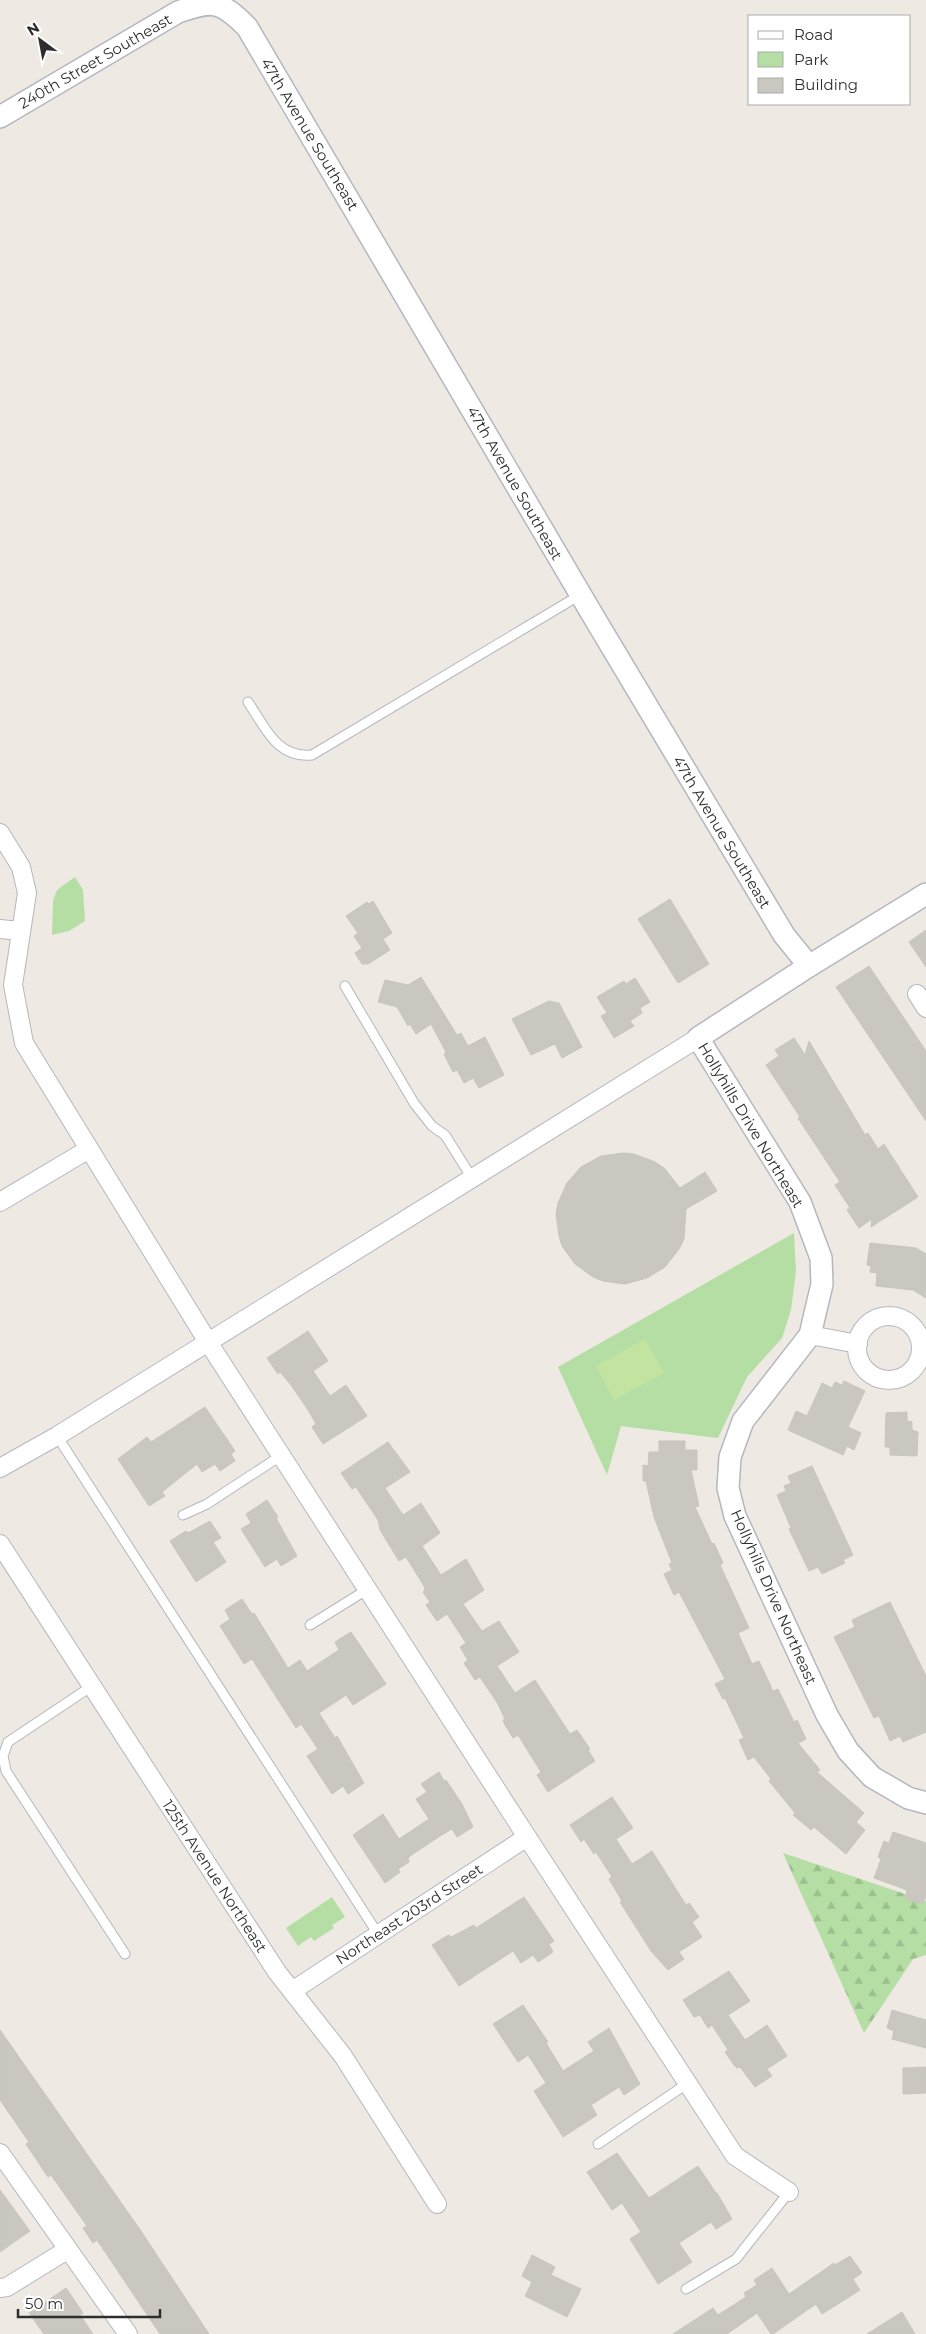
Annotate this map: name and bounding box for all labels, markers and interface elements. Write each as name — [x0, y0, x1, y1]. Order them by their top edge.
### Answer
street label: 240th Street Southeast — [15, 9, 175, 113]
north arrow — [15, 15, 65, 65]
legend — [748, 15, 911, 105]
text: N — [24, 18, 43, 40]
text: Road — [794, 25, 833, 44]
text: Park — [794, 50, 828, 69]
street label: 47th Avenue Southeast — [257, 54, 363, 214]
text: Building — [794, 75, 858, 94]
street label: 47th Avenue Southeast — [463, 403, 567, 563]
street label: 47th Avenue Southeast — [669, 752, 775, 912]
street label: Hollyhills Drive Northeast — [694, 1039, 808, 1211]
street label: Hollyhills Drive Northeast — [727, 1507, 821, 1687]
street label: 125th Avenue Northeast — [158, 1796, 272, 1956]
street label: Northeast 203rd Street — [332, 1859, 486, 1969]
scale bar — [18, 2286, 160, 2318]
text: 50 m — [25, 2294, 63, 2313]

